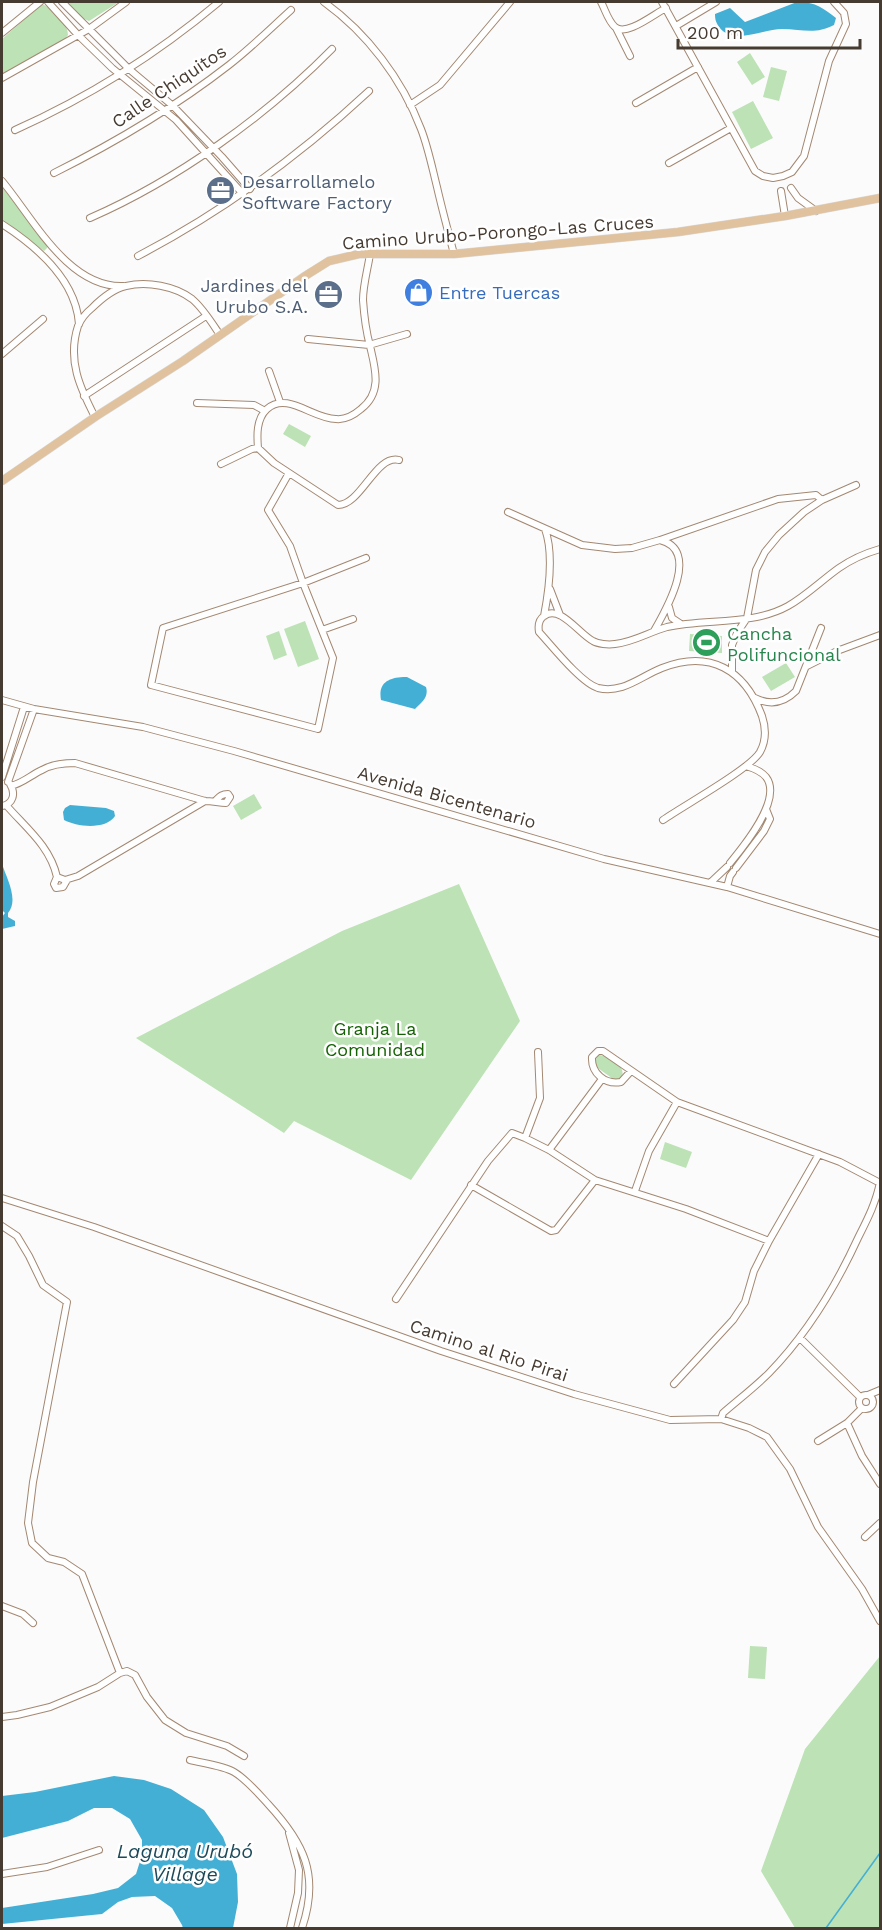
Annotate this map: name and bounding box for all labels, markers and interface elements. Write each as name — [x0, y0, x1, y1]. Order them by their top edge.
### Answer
scale bar — [678, 12, 860, 50]
text: 200 m — [687, 22, 743, 43]
street label: Calle Chiquitos — [108, 40, 230, 132]
place label: Desarrollamelo Software Factory — [242, 171, 393, 213]
office icon: Desarrollamelo Software Factory — [205, 175, 237, 207]
street label: Camino Urubo-Porongo-Las Cruces — [341, 211, 655, 253]
place label: Jardines del Urubo S.A. — [200, 275, 308, 317]
shop icon: Entre Tuercas — [402, 276, 434, 308]
office icon: Jardines del Urubo S.A. — [313, 279, 345, 311]
place label: Entre Tuercas — [439, 282, 560, 303]
place label: Cancha Polifuncional — [727, 623, 841, 665]
sports icon: Cancha Polifuncional — [690, 627, 722, 659]
street label: Avenida Bicentenario — [355, 761, 539, 833]
park label: Granja La Comunidad — [325, 1018, 425, 1060]
street label: Camino al Rio Pirai — [407, 1314, 571, 1386]
water label: Laguna Urubó Village — [117, 1839, 253, 1886]

